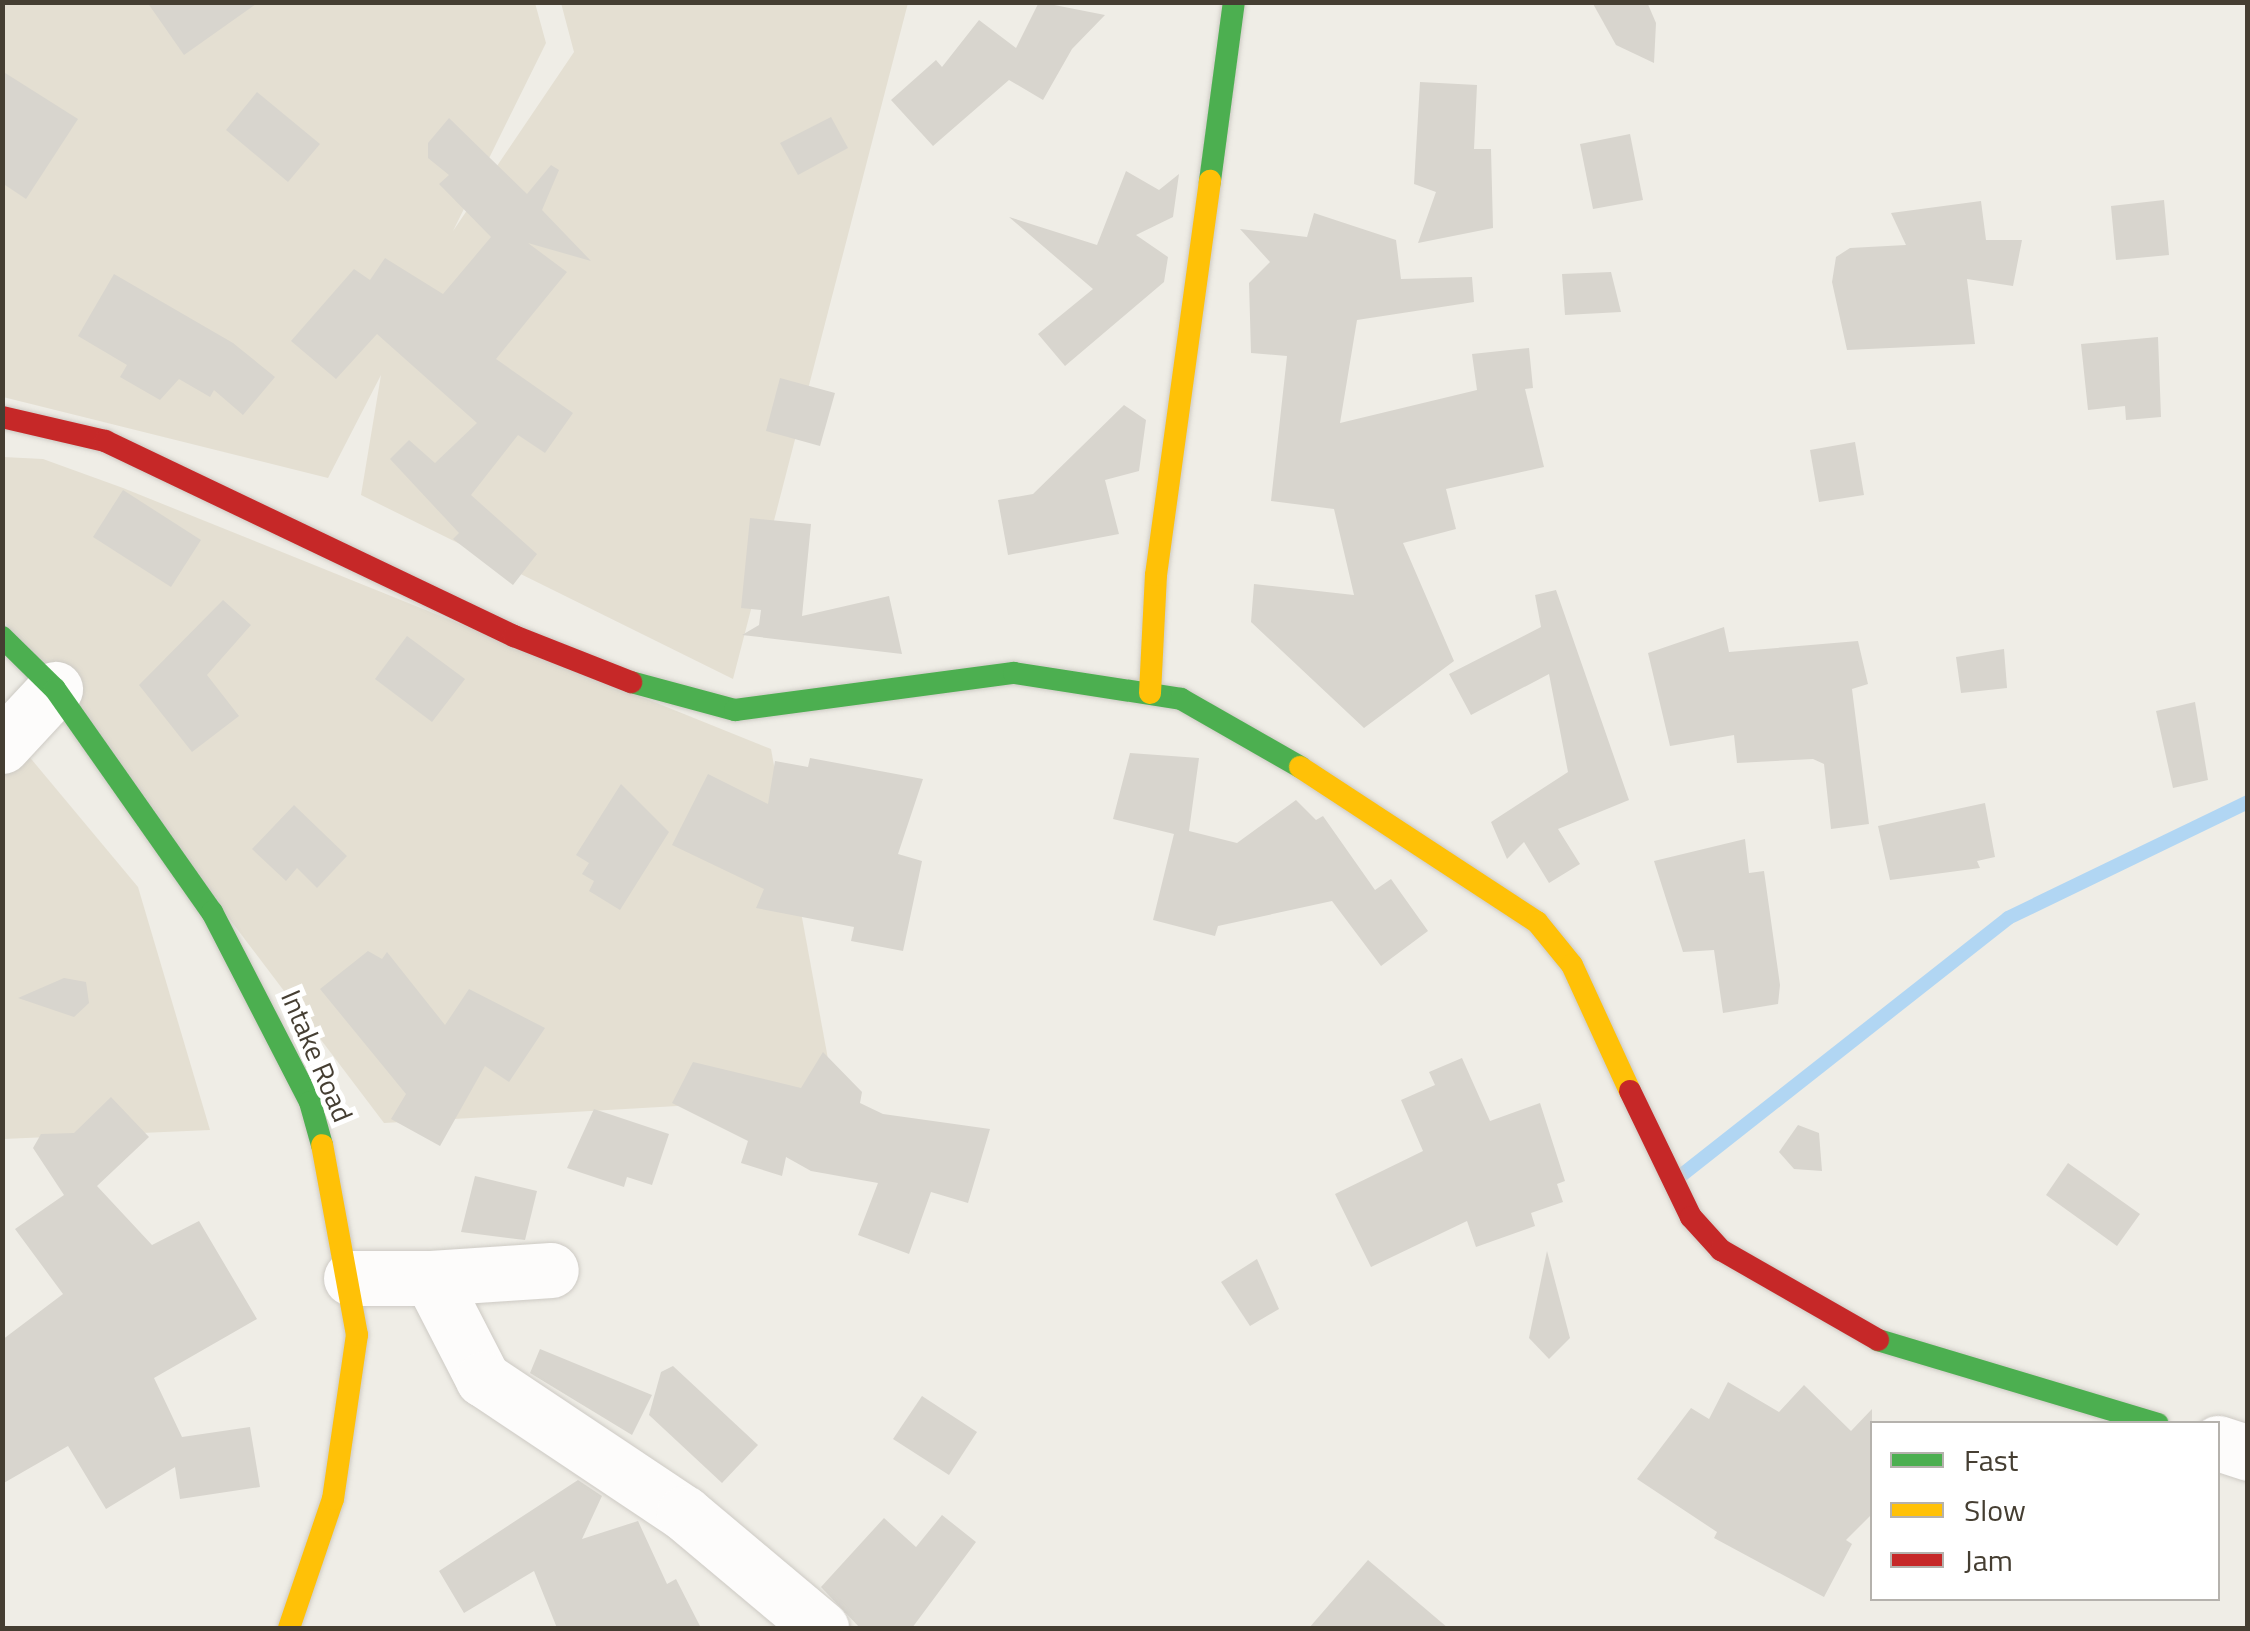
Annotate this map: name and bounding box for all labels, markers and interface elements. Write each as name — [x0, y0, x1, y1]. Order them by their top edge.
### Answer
street label: Intake Road — [274, 985, 360, 1127]
legend — [1870, 1421, 2220, 1601]
text: Fast — [1964, 1437, 2018, 1483]
text: Slow — [1964, 1487, 2026, 1533]
text: Jam — [1964, 1537, 2013, 1583]

